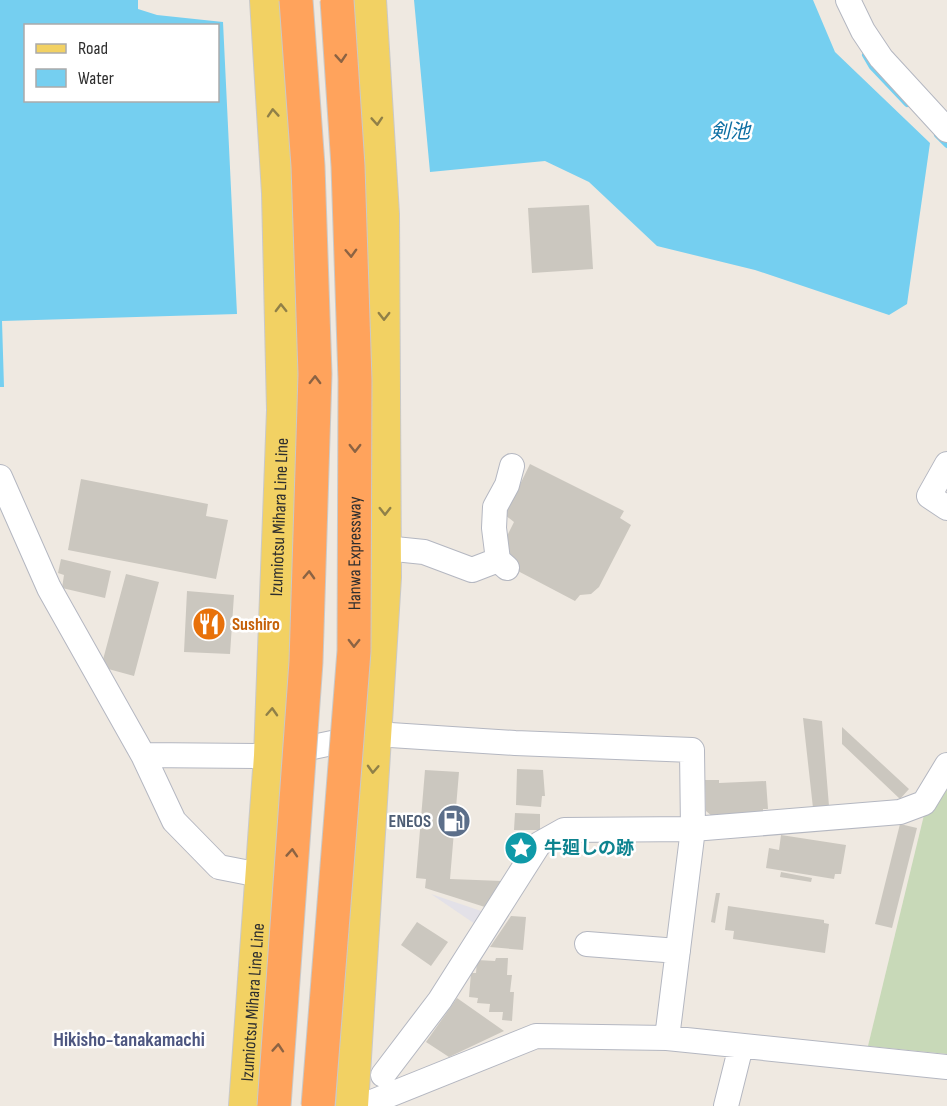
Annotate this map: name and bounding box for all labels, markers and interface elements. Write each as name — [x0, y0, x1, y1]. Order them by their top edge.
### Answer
legend — [24, 24, 219, 102]
text: Road — [78, 38, 108, 59]
one-way arrow — [334, 54, 347, 63]
text: Water — [78, 68, 114, 89]
one-way arrow — [267, 108, 280, 117]
one-way arrow — [371, 117, 384, 126]
water label: 剣池 — [710, 120, 752, 144]
one-way arrow — [344, 249, 357, 258]
one-way arrow — [274, 303, 287, 312]
one-way arrow — [378, 312, 390, 321]
one-way arrow — [308, 375, 321, 384]
street label: Izumiotsu Mihara Line Line — [266, 437, 293, 597]
one-way arrow — [349, 443, 361, 452]
street label: Hanwa Expressway — [344, 497, 366, 610]
one-way arrow — [379, 507, 391, 516]
one-way arrow — [302, 570, 315, 579]
restaurant icon: Sushiro — [191, 606, 227, 642]
place label: Sushiro — [232, 614, 280, 635]
one-way arrow — [348, 638, 361, 647]
one-way arrow — [265, 708, 278, 717]
one-way arrow — [367, 764, 380, 773]
fuel station icon: ENEOS — [436, 803, 472, 839]
place label: ENEOS — [389, 811, 431, 832]
place icon: 牛廻しの跡 — [503, 830, 539, 866]
place label: 牛廻しの跡 — [544, 838, 634, 859]
one-way arrow — [285, 849, 298, 858]
street label: Izumiotsu Mihara Line Line — [237, 922, 269, 1082]
district label: Hikisho-tanakamachi — [53, 1028, 205, 1052]
one-way arrow — [271, 1043, 284, 1052]

